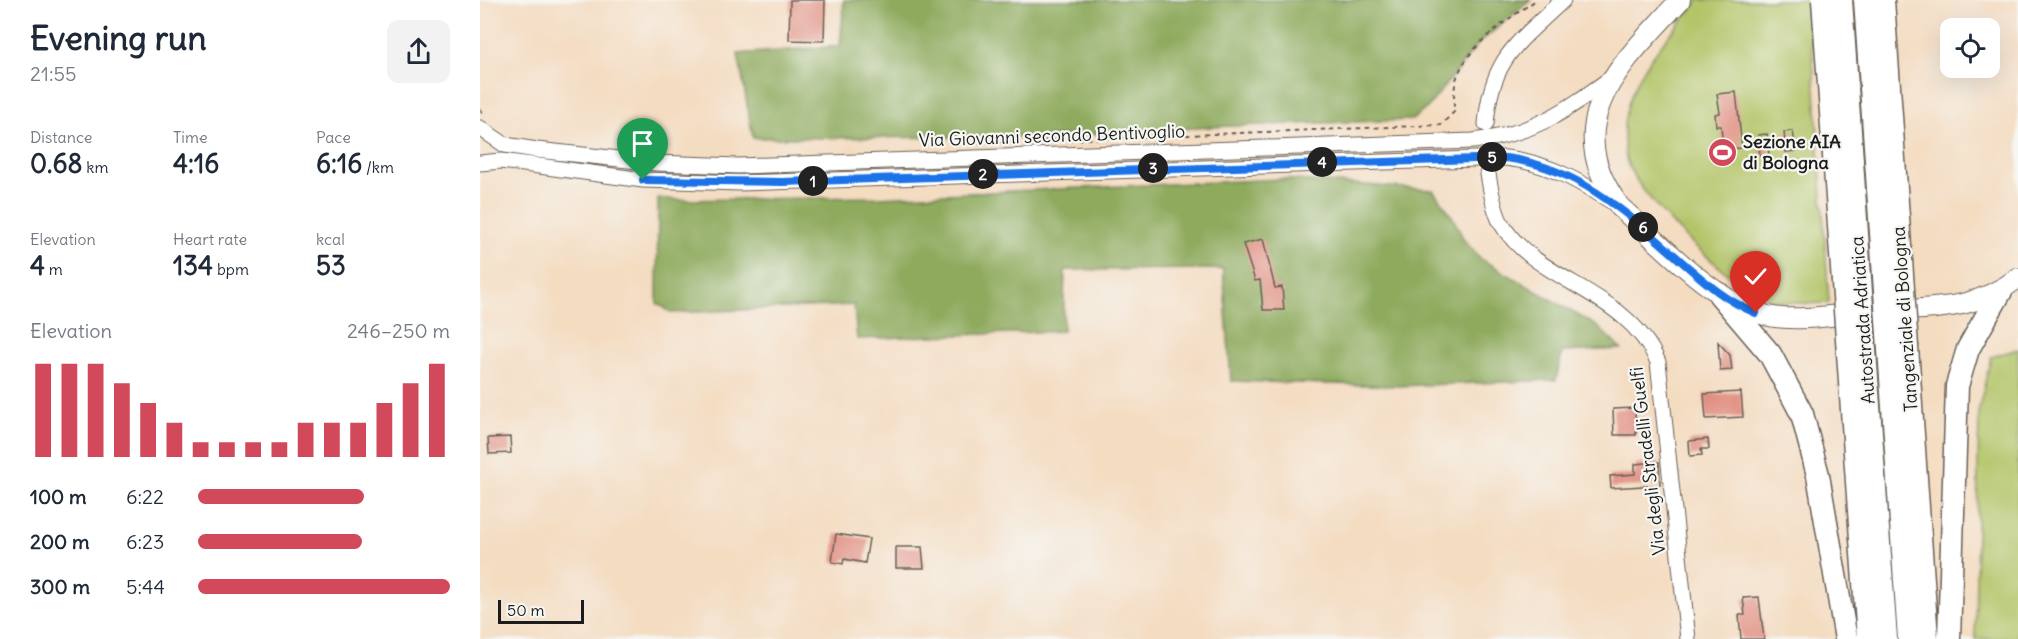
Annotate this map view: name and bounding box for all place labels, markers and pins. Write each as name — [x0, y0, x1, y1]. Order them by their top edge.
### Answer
pin — [617, 118, 668, 180]
place label: Sezione AIA di Bologna — [1743, 130, 1841, 174]
sports icon: Sezione AIA di Bologna — [1706, 136, 1738, 168]
pin: 5 — [1477, 142, 1507, 172]
pin: 4 — [1307, 147, 1337, 177]
pin: 3 — [1138, 153, 1168, 183]
pin: 2 — [968, 159, 998, 189]
pin: 1 — [798, 166, 828, 196]
pin: 6 — [1628, 212, 1658, 242]
pin — [1730, 251, 1781, 313]

